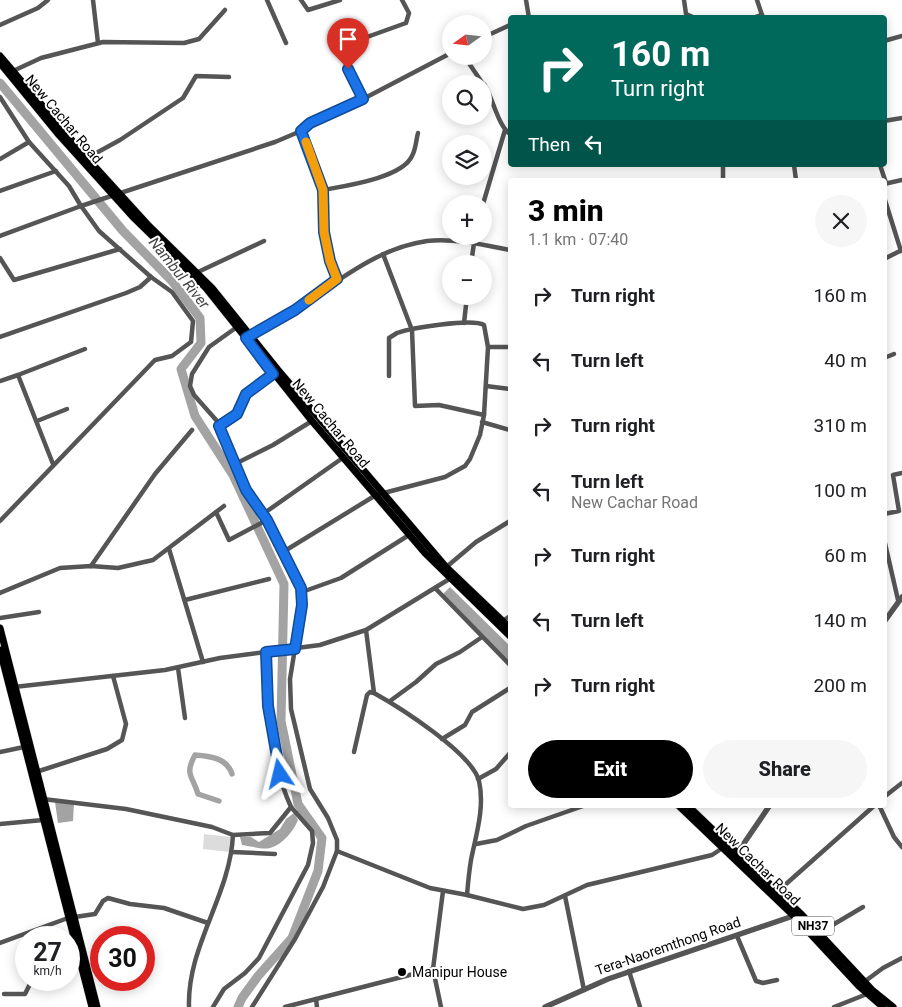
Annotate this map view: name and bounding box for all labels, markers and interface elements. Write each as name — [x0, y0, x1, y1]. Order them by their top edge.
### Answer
north arrow — [442, 15, 492, 65]
map controls — [442, 15, 492, 305]
pin — [327, 18, 369, 69]
icon: arrive — [334, 25, 362, 53]
text: 160 m — [611, 34, 710, 75]
icon: right — [528, 35, 593, 100]
street label: New Cachar Road — [22, 71, 106, 167]
button: search — [442, 75, 492, 125]
text: Turn right — [611, 76, 705, 101]
icon: left — [580, 130, 608, 158]
text: Then — [528, 133, 570, 156]
button: layers — [442, 135, 492, 185]
text: 3 min — [528, 193, 604, 228]
button: + — [442, 195, 492, 245]
button: close — [815, 195, 867, 247]
text: 1.1 km · 07:40 — [528, 230, 628, 249]
water label: Nambul River — [145, 234, 214, 313]
button: − — [442, 255, 492, 305]
icon: right — [528, 282, 556, 310]
text: Turn right — [571, 284, 655, 307]
text: 160 m — [814, 284, 867, 307]
icon: left — [528, 347, 556, 375]
text: Turn left — [571, 349, 644, 372]
text: 40 m — [824, 349, 867, 372]
street label: New Cachar Road — [289, 375, 373, 471]
icon: right — [528, 412, 556, 440]
text: Turn right — [571, 414, 655, 437]
text: 310 m — [814, 414, 867, 437]
text: Turn left — [571, 470, 644, 493]
icon: left — [528, 477, 556, 505]
text: 100 m — [814, 479, 867, 502]
text: New Cachar Road — [571, 493, 698, 512]
icon: right — [528, 542, 556, 570]
text: Turn right — [571, 544, 655, 567]
text: 60 m — [824, 544, 867, 567]
icon: left — [528, 607, 556, 635]
text: Turn left — [571, 609, 644, 632]
text: 140 m — [814, 609, 867, 632]
icon: right — [528, 672, 556, 700]
text: Turn right — [571, 674, 655, 697]
text: 200 m — [814, 674, 867, 697]
button: Exit — [528, 740, 693, 798]
button: Share — [703, 740, 867, 798]
position arrow — [253, 747, 305, 799]
street label: New Cachar Road — [712, 820, 804, 908]
street label: Tera-Naoremthong Road — [593, 914, 743, 978]
road number: NH37 — [792, 916, 834, 936]
speed limit sign: 30 — [90, 926, 155, 991]
text: 27 — [33, 938, 62, 967]
text: km/h — [33, 964, 62, 978]
place label: Manipur House — [412, 964, 507, 980]
marker: Manipur House — [396, 966, 408, 978]

